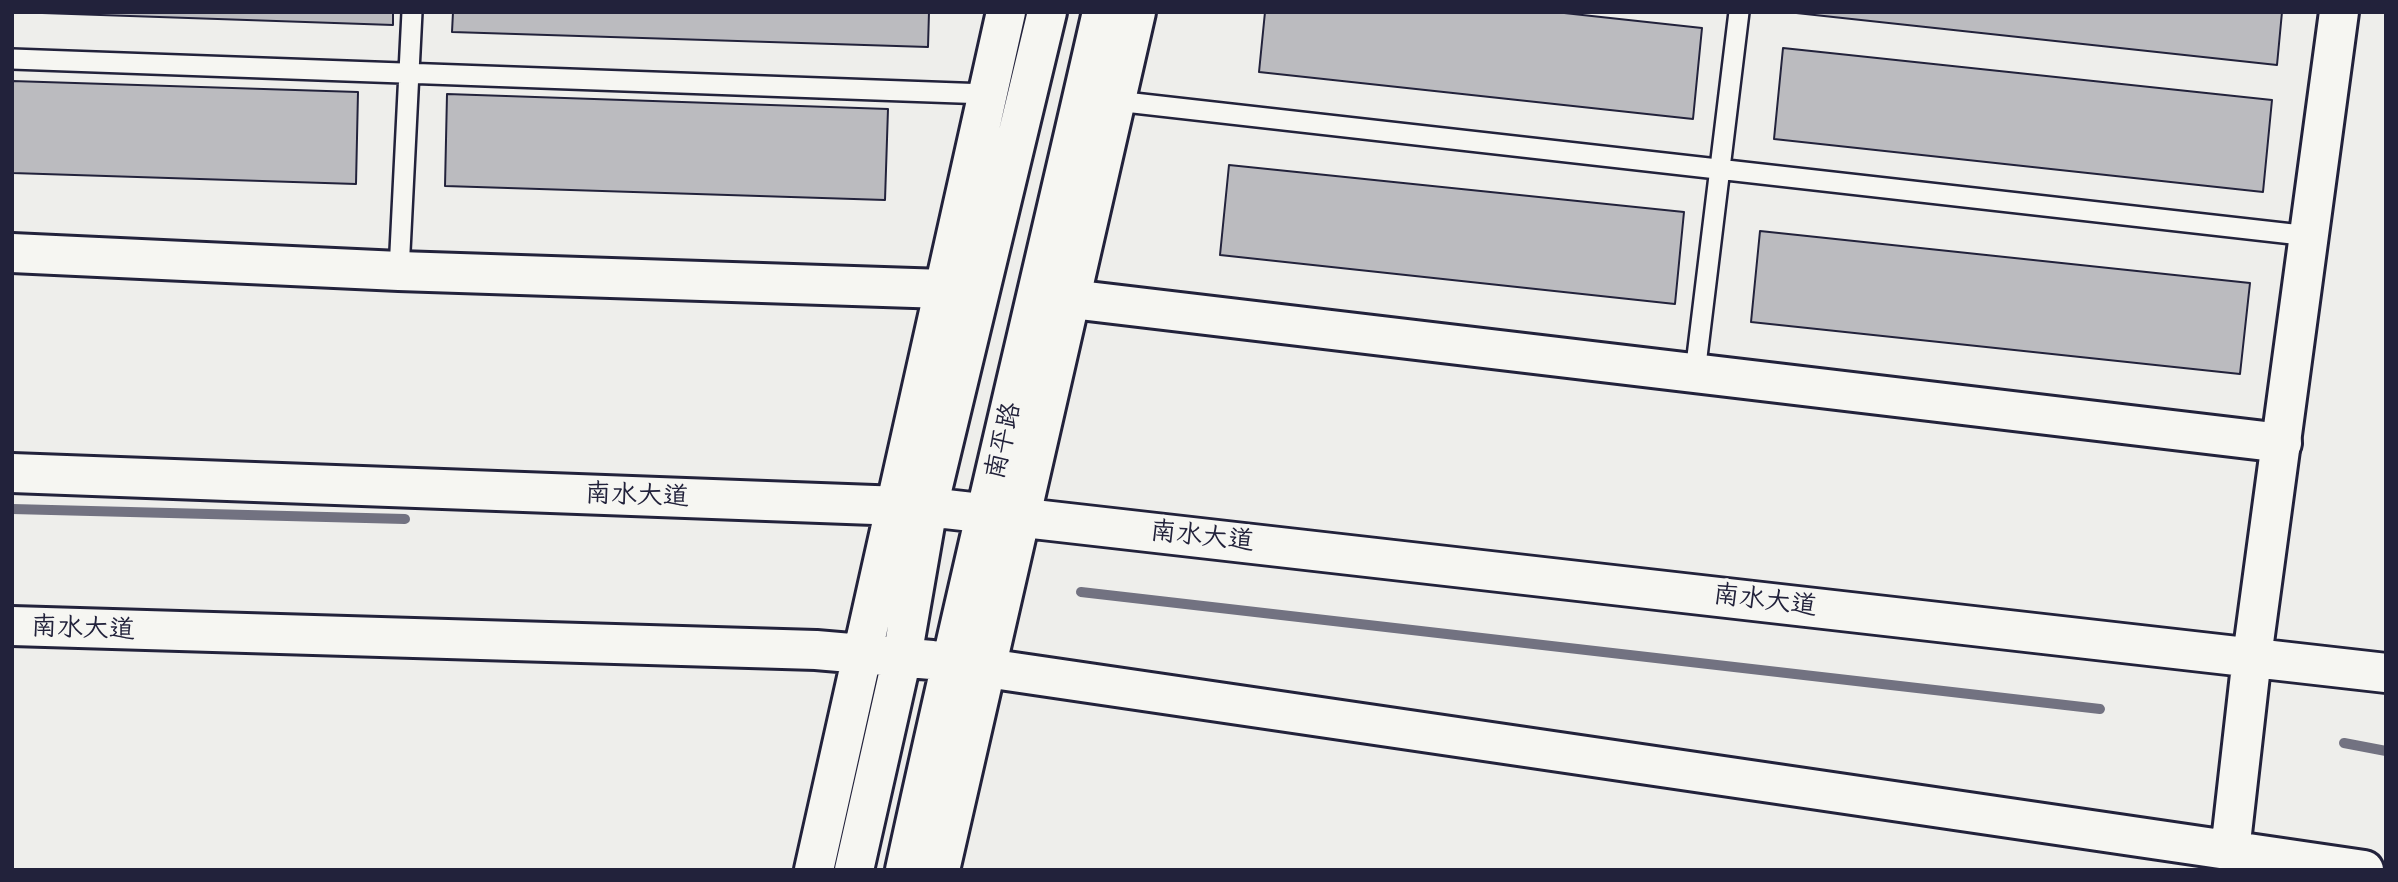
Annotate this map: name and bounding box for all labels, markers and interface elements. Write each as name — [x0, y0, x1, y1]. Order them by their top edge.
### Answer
street label: 南平路 — [980, 399, 1028, 483]
street label: 南水大道 — [584, 479, 690, 513]
street label: 南水大道 — [1149, 516, 1255, 558]
street label: 南水大道 — [1711, 579, 1819, 623]
street label: 南水大道 — [30, 612, 136, 646]

